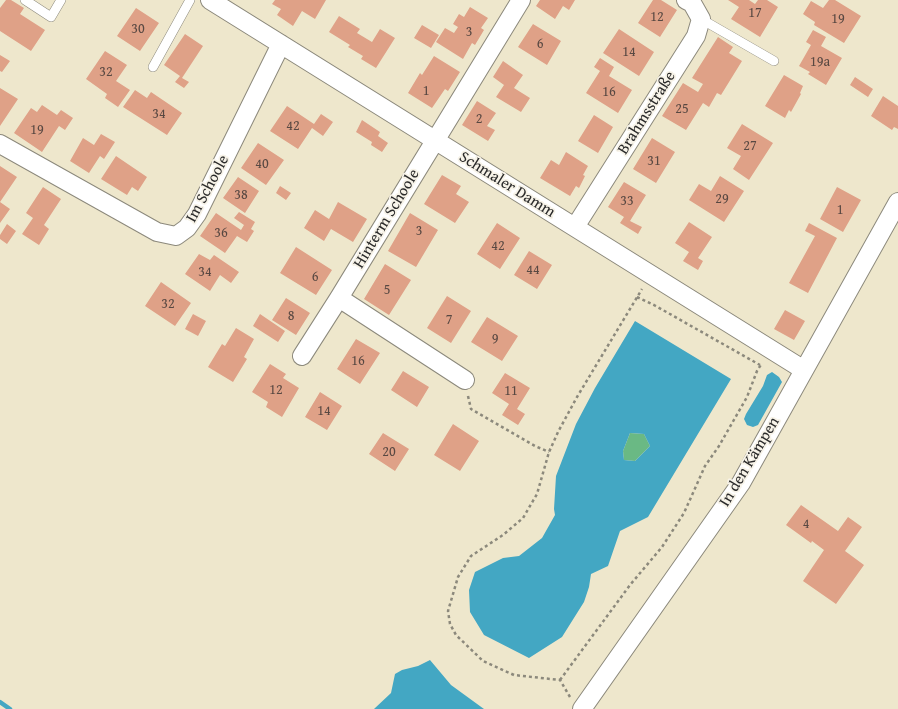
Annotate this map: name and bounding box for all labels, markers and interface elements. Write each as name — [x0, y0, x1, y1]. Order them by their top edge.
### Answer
house number: 17 — [748, 5, 762, 21]
house number: 12 — [650, 9, 664, 25]
house number: 19 — [831, 11, 845, 27]
house number: 30 — [131, 21, 145, 37]
house number: 3 — [466, 24, 472, 40]
house number: 6 — [537, 36, 543, 52]
house number: 14 — [622, 44, 636, 60]
house number: 19a — [810, 54, 830, 70]
house number: 32 — [99, 64, 113, 80]
street label: Brahmsstraße — [614, 68, 680, 158]
house number: 1 — [423, 83, 429, 99]
house number: 16 — [602, 84, 616, 100]
house number: 25 — [675, 101, 689, 117]
house number: 34 — [152, 106, 166, 122]
house number: 2 — [476, 111, 482, 127]
house number: 42 — [286, 118, 300, 134]
house number: 19 — [30, 122, 44, 138]
house number: 27 — [743, 138, 757, 154]
street label: Schmaler Damm — [455, 148, 559, 222]
street label: Im Schoole — [182, 152, 234, 226]
house number: 31 — [647, 153, 661, 169]
house number: 40 — [255, 156, 269, 172]
street label: Hinterm Schoole — [350, 166, 424, 272]
house number: 38 — [234, 187, 248, 203]
house number: 29 — [715, 191, 729, 207]
house number: 33 — [620, 193, 634, 209]
house number: 1 — [837, 202, 843, 218]
house number: 3 — [416, 223, 422, 239]
house number: 36 — [214, 225, 228, 241]
house number: 42 — [491, 238, 505, 254]
house number: 44 — [526, 262, 540, 278]
house number: 34 — [198, 264, 212, 280]
house number: 6 — [312, 269, 318, 285]
house number: 5 — [384, 282, 390, 298]
house number: 32 — [161, 296, 175, 312]
house number: 8 — [288, 308, 294, 324]
house number: 7 — [446, 312, 452, 328]
house number: 9 — [492, 331, 498, 347]
house number: 16 — [351, 353, 365, 369]
house number: 12 — [269, 382, 283, 398]
house number: 11 — [504, 383, 518, 399]
house number: 14 — [317, 403, 331, 419]
street label: In den Kämpen — [716, 414, 784, 510]
house number: 20 — [382, 444, 396, 460]
house number: 4 — [803, 516, 809, 532]

